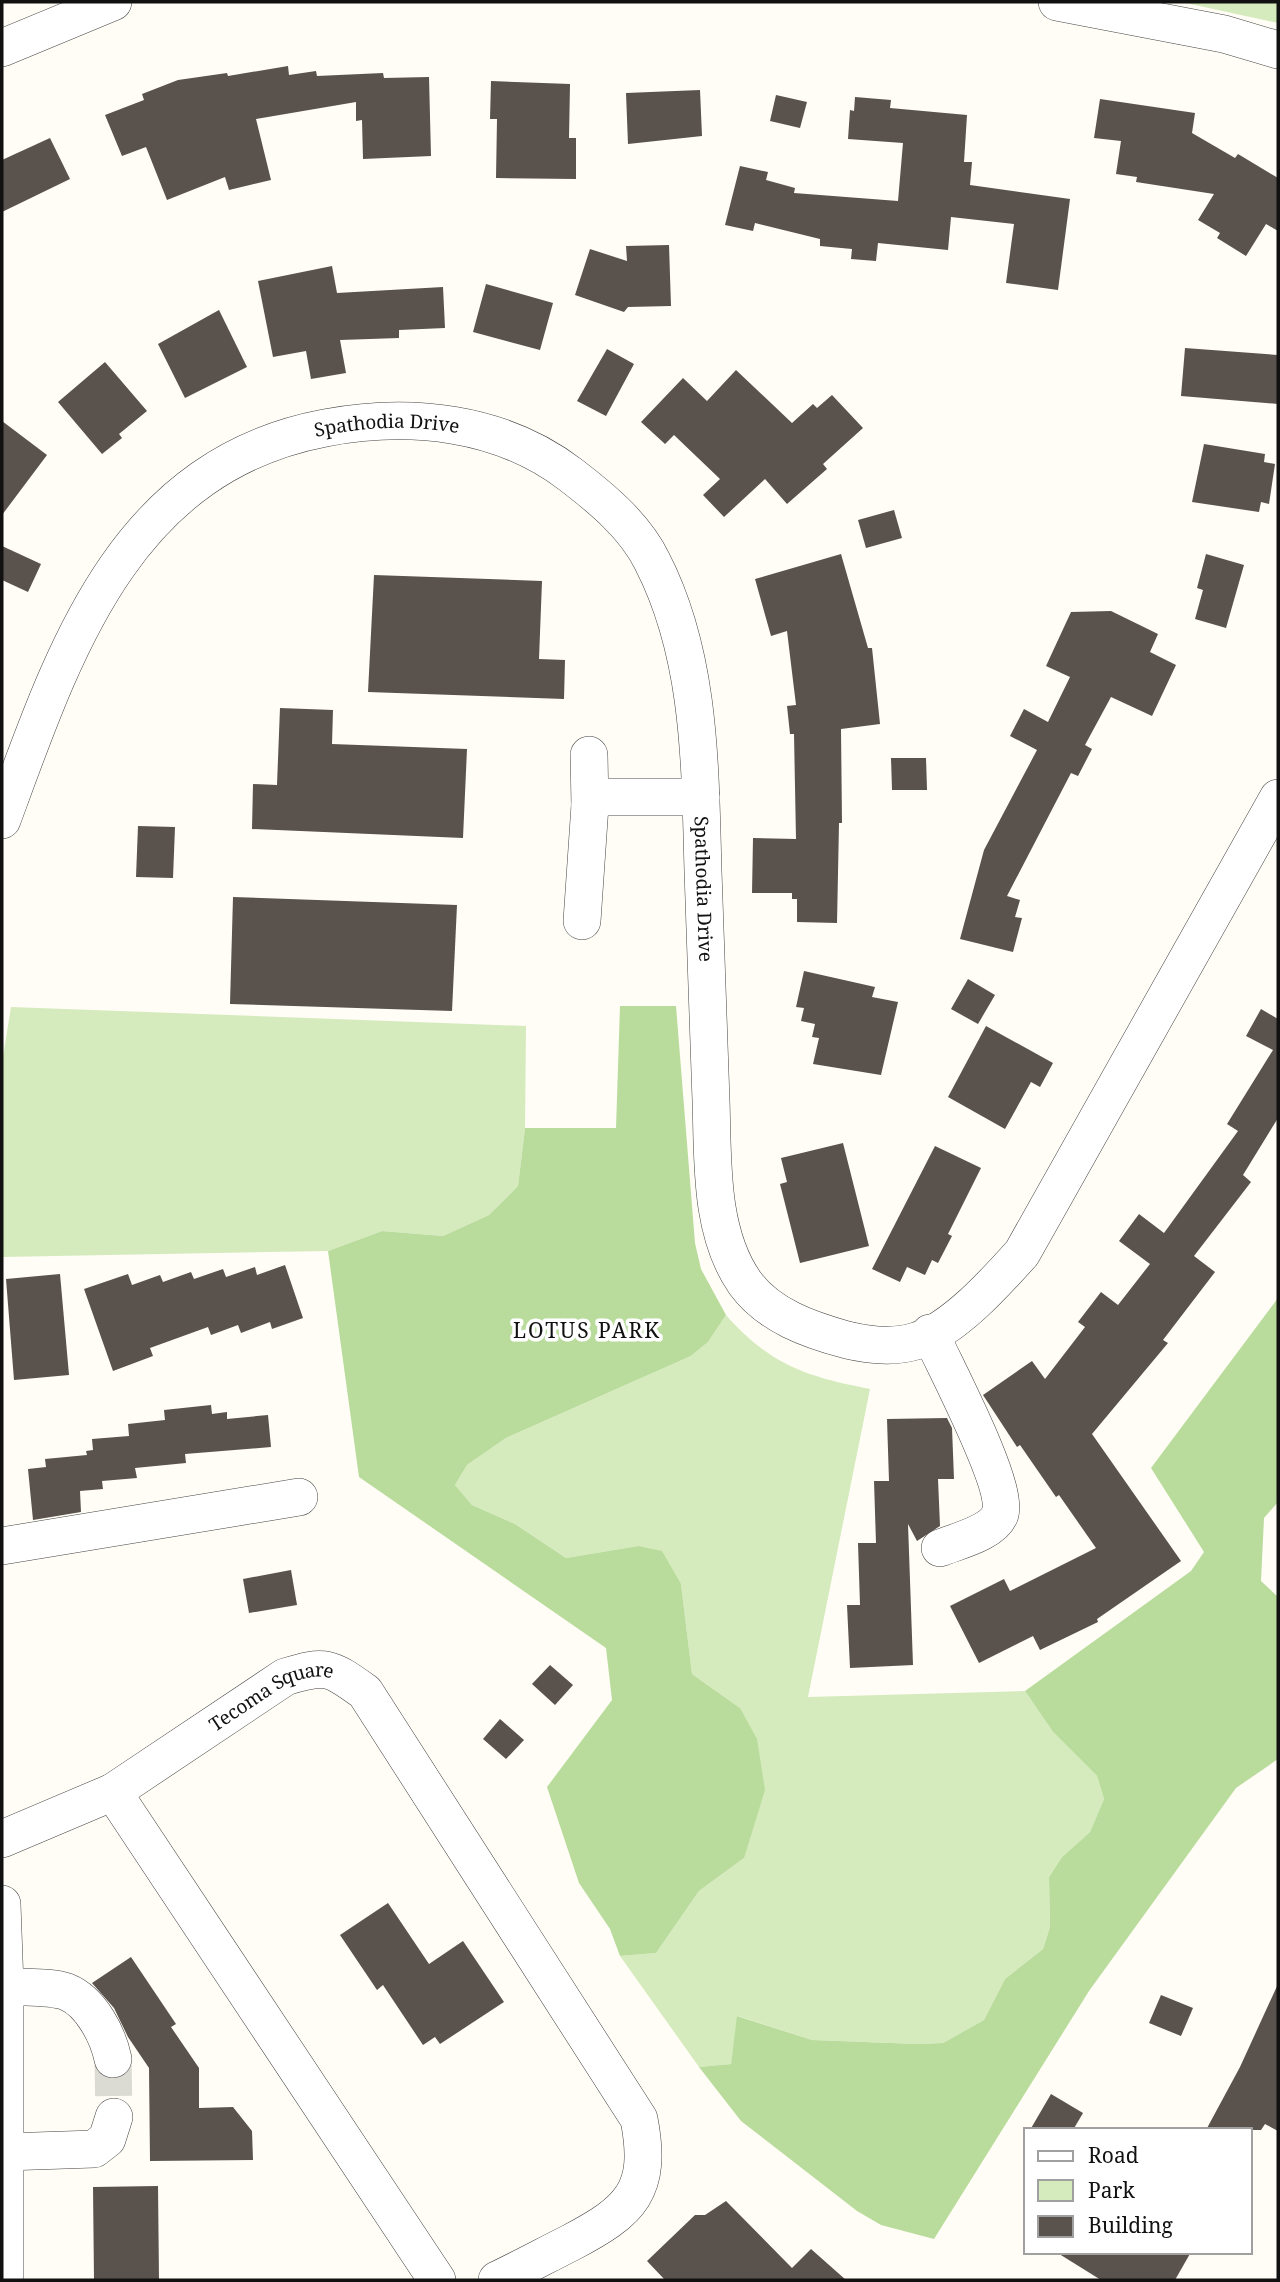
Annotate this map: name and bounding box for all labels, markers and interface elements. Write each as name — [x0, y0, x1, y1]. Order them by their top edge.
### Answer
street label: Spathodia Drive — [312, 408, 462, 443]
street label: Spathodia Drive — [689, 816, 719, 962]
district label: LOTUS PARK — [513, 1316, 661, 1344]
street label: Tecoma Square — [204, 1656, 337, 1737]
legend — [1024, 2128, 1252, 2254]
text: Road — [1088, 2141, 1139, 2169]
text: Park — [1088, 2176, 1135, 2204]
text: Building — [1088, 2211, 1173, 2239]

